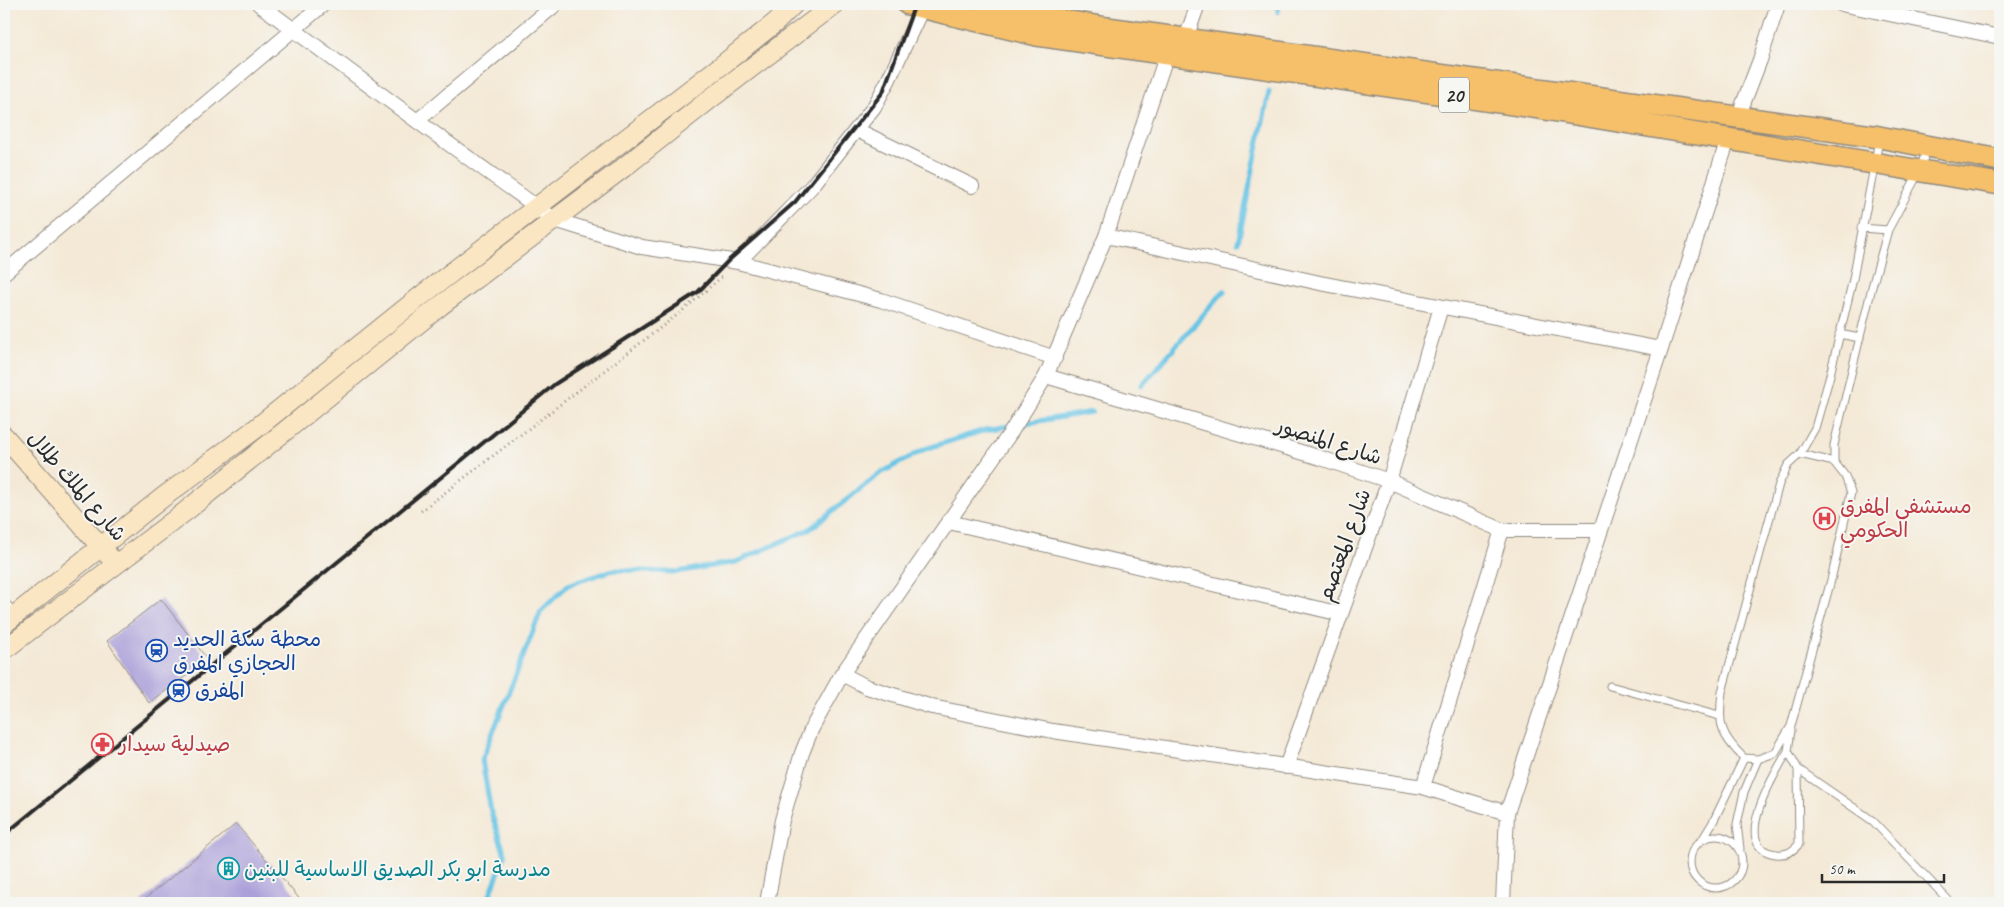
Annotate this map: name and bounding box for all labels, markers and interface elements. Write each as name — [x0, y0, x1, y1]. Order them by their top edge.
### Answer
road number: 20 — [1439, 78, 1469, 112]
street label: شارع المنصور — [1270, 411, 1385, 472]
street label: شارع الملك طلال — [20, 425, 132, 548]
street label: شارع المعتصم — [1312, 485, 1379, 606]
place label: مستشفى المفرق الحكومي — [1840, 493, 1972, 549]
hospital icon: مستشفى المفرق الحكومي — [1812, 506, 1836, 530]
place label: محطة سكة الحديد الحجازي المفرق — [173, 626, 321, 678]
station icon: محطة سكة الحديد الحجازي المفرق — [145, 639, 169, 663]
place label: المفرق — [195, 677, 245, 703]
station icon: المفرق — [167, 678, 191, 702]
place label: صيدلية سيدار — [117, 731, 230, 757]
pharmacy icon: صيدلية سيدار — [91, 732, 115, 756]
scale bar — [1822, 852, 1944, 884]
place label: مدرسة ابو بكر الصديق الاساسية للبنين — [244, 856, 551, 882]
building icon: مدرسة ابو بكر الصديق الاساسية للبنين — [216, 857, 240, 881]
text: 50 m — [1829, 860, 1856, 879]

